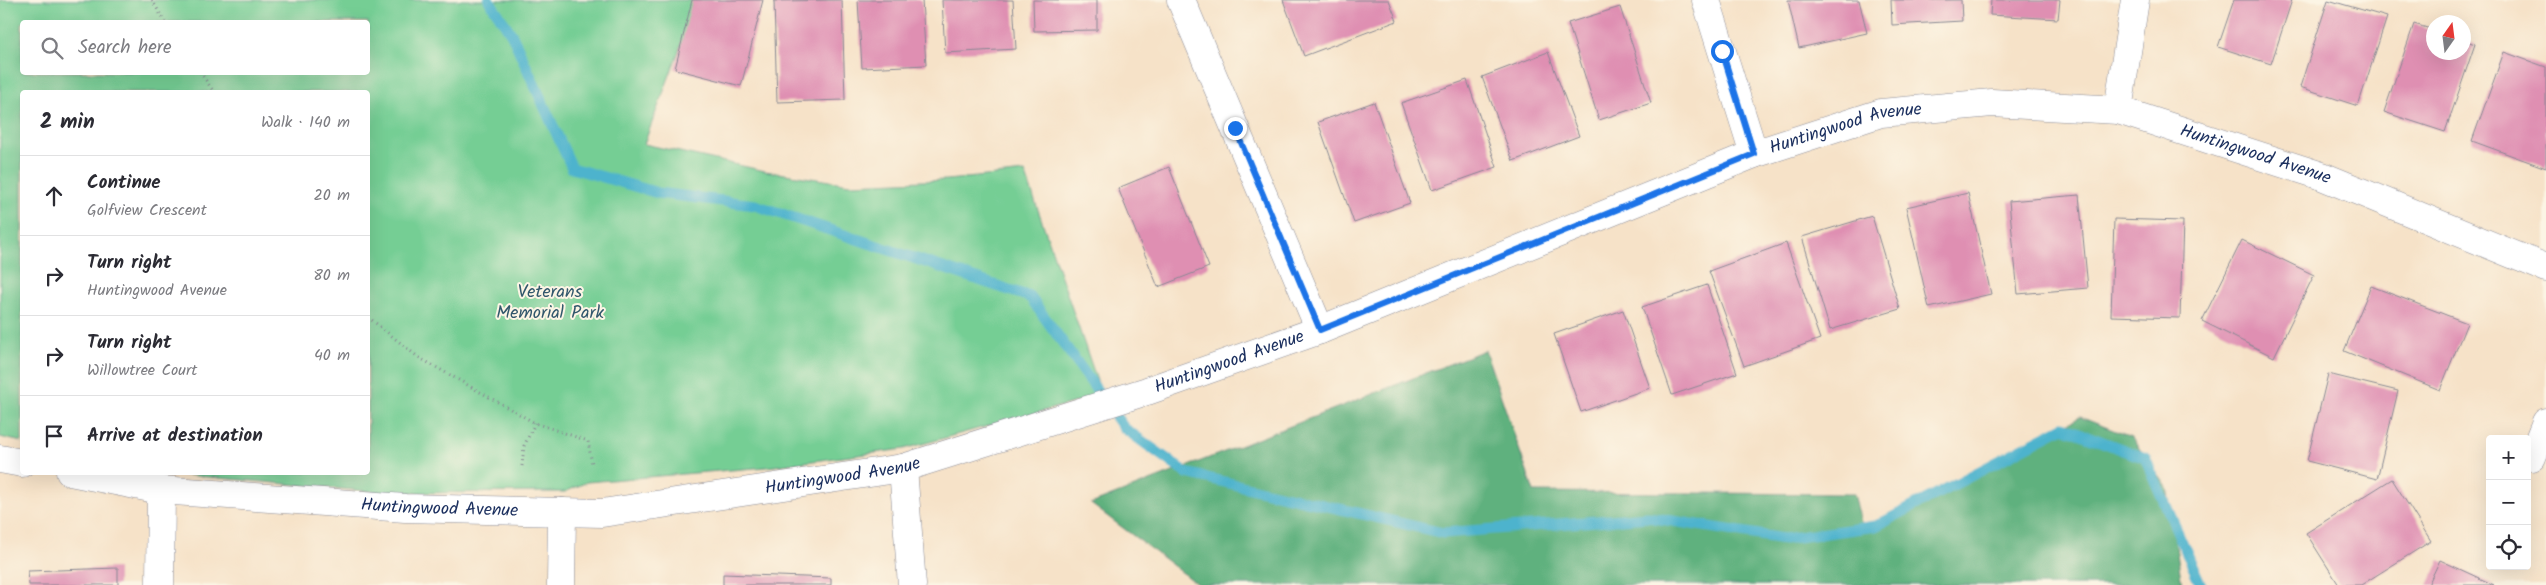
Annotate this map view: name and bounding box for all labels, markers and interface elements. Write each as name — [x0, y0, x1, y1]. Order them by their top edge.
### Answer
north arrow — [2426, 15, 2471, 60]
search box — [20, 20, 370, 75]
text: Search here — [78, 33, 172, 63]
icon: search — [38, 34, 66, 62]
route start — [1711, 40, 1734, 63]
street label: Huntingwood Avenue — [1766, 95, 1923, 163]
text: 2 min — [40, 106, 95, 139]
text: Walk · 140 m — [261, 110, 350, 135]
street label: Huntingwood Avenue — [2176, 116, 2336, 193]
route end — [1224, 117, 1247, 140]
text: Continue — [87, 168, 160, 198]
icon: ahead — [40, 182, 68, 210]
text: 20 m — [314, 183, 350, 208]
text: Golfview Crescent — [87, 198, 207, 223]
text: Turn right — [87, 248, 172, 278]
icon: right — [40, 262, 68, 290]
text: 80 m — [313, 263, 350, 288]
text: Huntingwood Avenue — [87, 278, 227, 303]
park label: Veterans Memorial Park — [496, 278, 604, 328]
street label: Huntingwood Avenue — [1150, 322, 1308, 402]
text: Turn right — [87, 328, 172, 358]
icon: right — [40, 342, 68, 370]
text: 40 m — [314, 343, 350, 368]
text: Willowtree Court — [87, 358, 198, 383]
text: Arrive at destination — [87, 421, 263, 451]
icon: arrive — [40, 422, 68, 450]
map controls — [2486, 435, 2531, 570]
button: + — [2486, 435, 2531, 480]
street label: Huntingwood Avenue — [763, 449, 924, 503]
button: − — [2486, 480, 2531, 525]
street label: Huntingwood Avenue — [360, 490, 519, 525]
button: locate — [2486, 525, 2531, 570]

